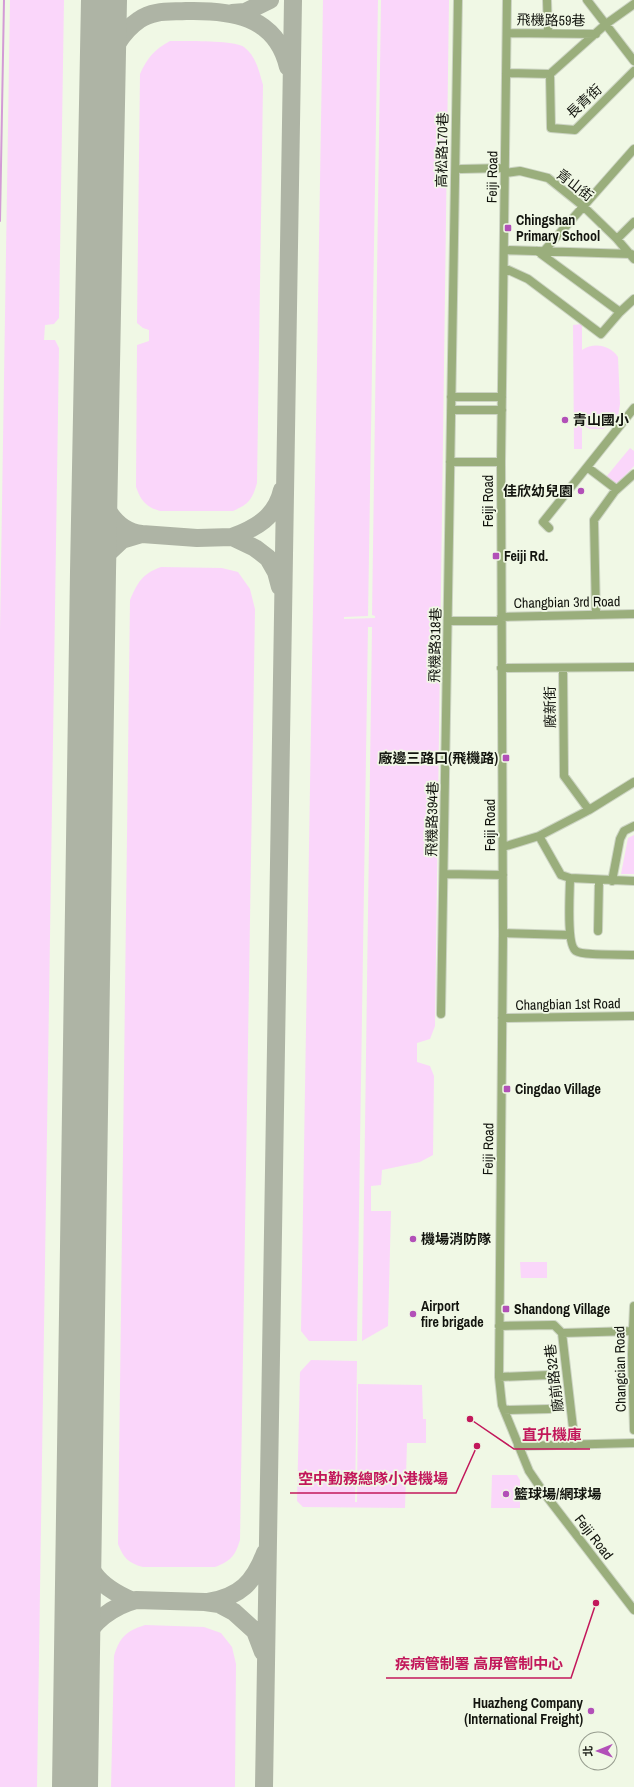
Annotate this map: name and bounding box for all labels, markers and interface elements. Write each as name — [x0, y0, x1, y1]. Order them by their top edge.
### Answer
street label: 飛機路59巷 — [516, 10, 586, 30]
street label: 長青街 — [563, 80, 605, 122]
street label: 高松路170巷 — [432, 112, 452, 188]
street label: Feiji Road — [483, 151, 501, 203]
street label: 青山街 — [553, 165, 597, 205]
place label: Chingshan Primary School — [516, 211, 600, 245]
marker: Chingshan Primary School — [503, 223, 513, 233]
place label: 青山國小 — [573, 411, 629, 429]
marker: 青山國小 — [560, 415, 570, 425]
street label: Feiji Road — [479, 475, 497, 527]
place label: 佳欣幼兒園 — [503, 482, 573, 500]
marker: 佳欣幼兒園 — [576, 486, 586, 496]
place label: Feiji Rd. — [504, 547, 548, 565]
marker: Feiji Rd. — [491, 551, 501, 561]
street label: Changbian 3rd Road — [514, 592, 620, 612]
street label: 飛機路318巷 — [425, 607, 445, 683]
street label: 廠新街 — [541, 686, 559, 728]
place label: 廠邊三路口(飛機路) — [378, 749, 498, 767]
marker: 廠邊三路口(飛機路) — [501, 753, 511, 763]
street label: 飛機路394巷 — [422, 781, 442, 857]
street label: Feiji Road — [481, 799, 499, 851]
street label: Changbian 1st Road — [515, 994, 621, 1014]
place label: Cingdao Village — [515, 1080, 601, 1098]
marker: Cingdao Village — [502, 1084, 512, 1094]
street label: Feiji Road — [479, 1123, 497, 1175]
place label: 機場消防隊 — [421, 1230, 491, 1248]
marker: 機場消防隊 — [408, 1234, 418, 1244]
place label: Airport fire brigade — [421, 1297, 484, 1331]
place label: Shandong Village — [514, 1300, 610, 1318]
marker: Shandong Village — [501, 1304, 511, 1314]
marker: Airport fire brigade — [408, 1309, 418, 1319]
street label: Changcian Road — [610, 1326, 630, 1412]
street label: 廠前路32巷 — [541, 1343, 567, 1413]
callout: 直升機庫 — [514, 1422, 590, 1449]
text: 直升機庫 — [522, 1424, 582, 1445]
callout: 空中勤務總隊小港機場 — [290, 1466, 456, 1493]
text: 空中勤務總隊小港機場 — [298, 1468, 448, 1489]
place label: 籃球場/網球場 — [514, 1485, 601, 1503]
marker: 籃球場/網球場 — [501, 1489, 511, 1499]
street label: Feiji Road — [571, 1511, 617, 1563]
callout: 疾病管制署 高屏管制中心 — [386, 1651, 571, 1678]
text: 疾病管制署 高屏管制中心 — [395, 1653, 563, 1674]
place label: Huazheng Company (International Freight) — [464, 1694, 584, 1728]
marker: Huazheng Company (International Freight) — [586, 1706, 596, 1716]
north arrow — [578, 1731, 618, 1771]
text: 北 — [581, 1746, 595, 1757]

